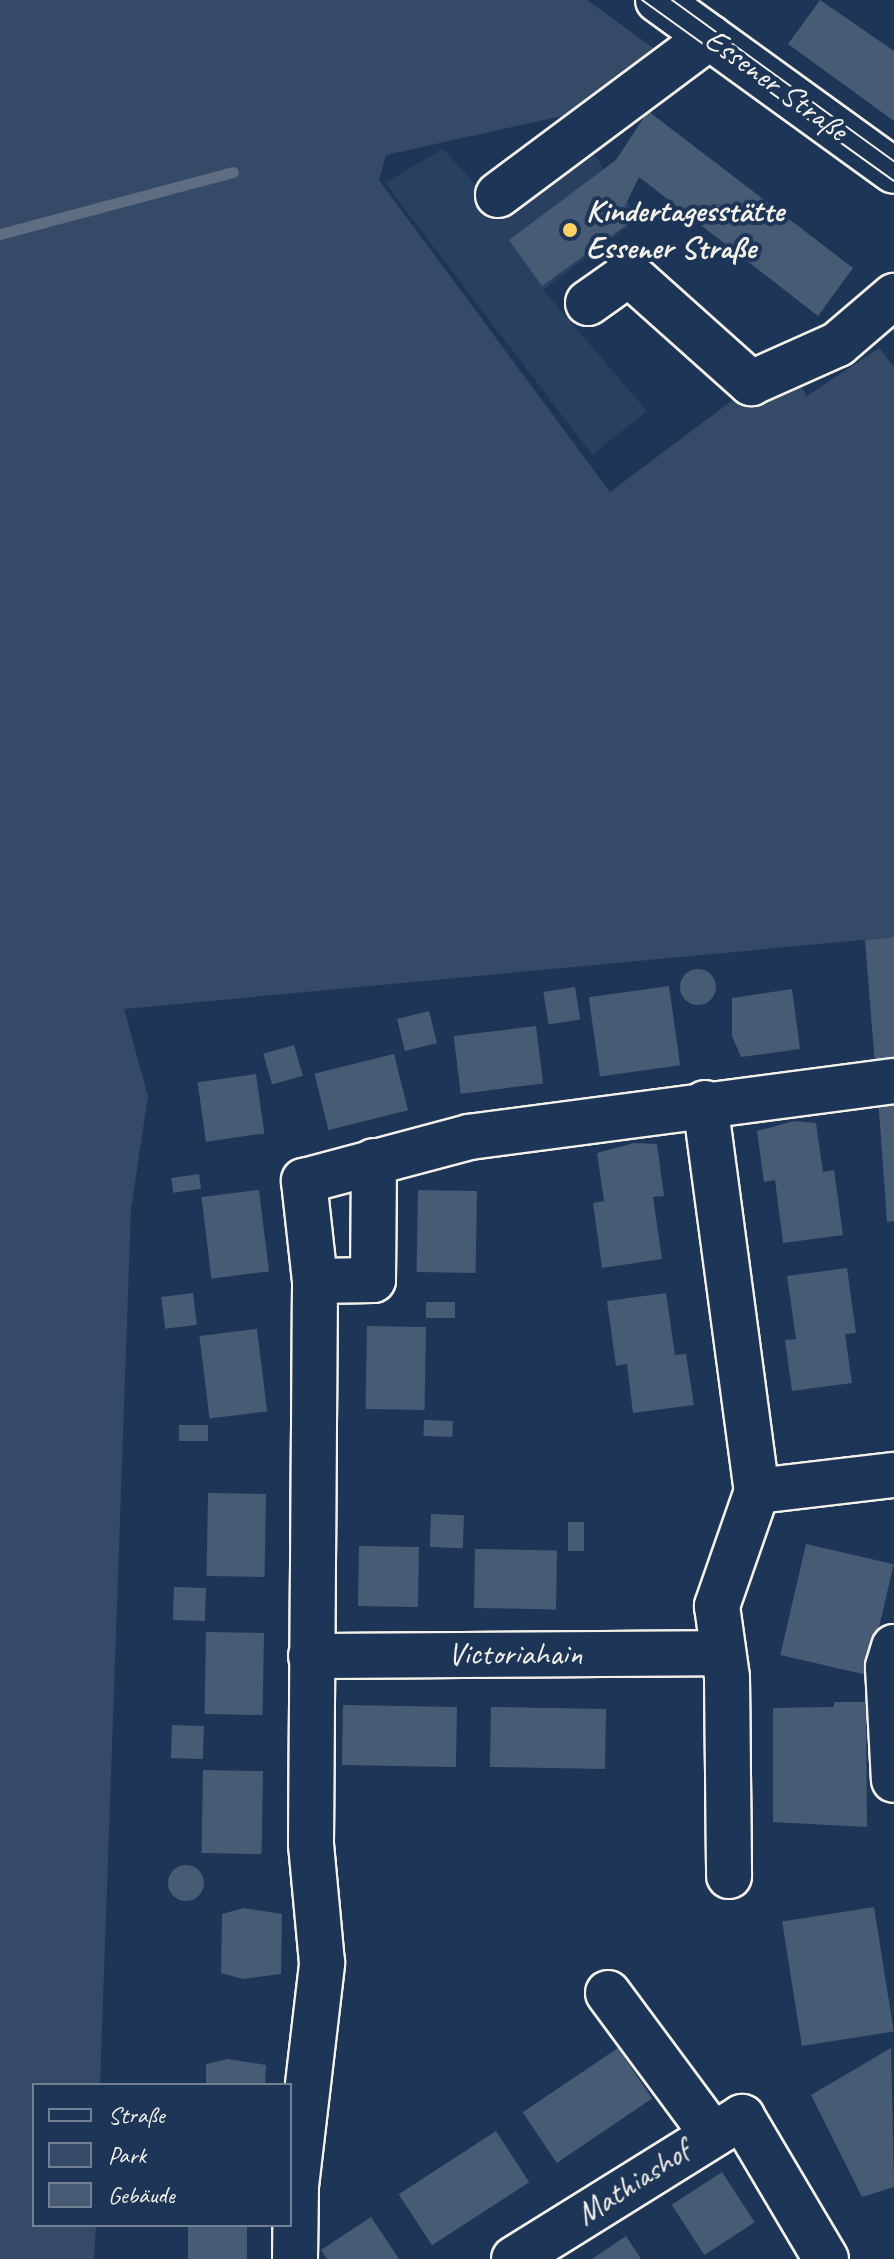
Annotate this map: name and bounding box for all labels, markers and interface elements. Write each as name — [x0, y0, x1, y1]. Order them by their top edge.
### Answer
street label: Essener Straße — [696, 20, 856, 150]
place label: Kindertagesstätte Essener Straße — [586, 193, 784, 268]
marker: Kindertagesstätte Essener Straße — [561, 221, 579, 239]
street label: Victoriahain — [448, 1635, 582, 1673]
legend — [32, 2083, 292, 2227]
text: Straße — [108, 2100, 165, 2130]
street label: Mathiashof — [569, 2132, 697, 2234]
text: Park — [108, 2140, 146, 2170]
text: Gebäude — [108, 2180, 175, 2210]

